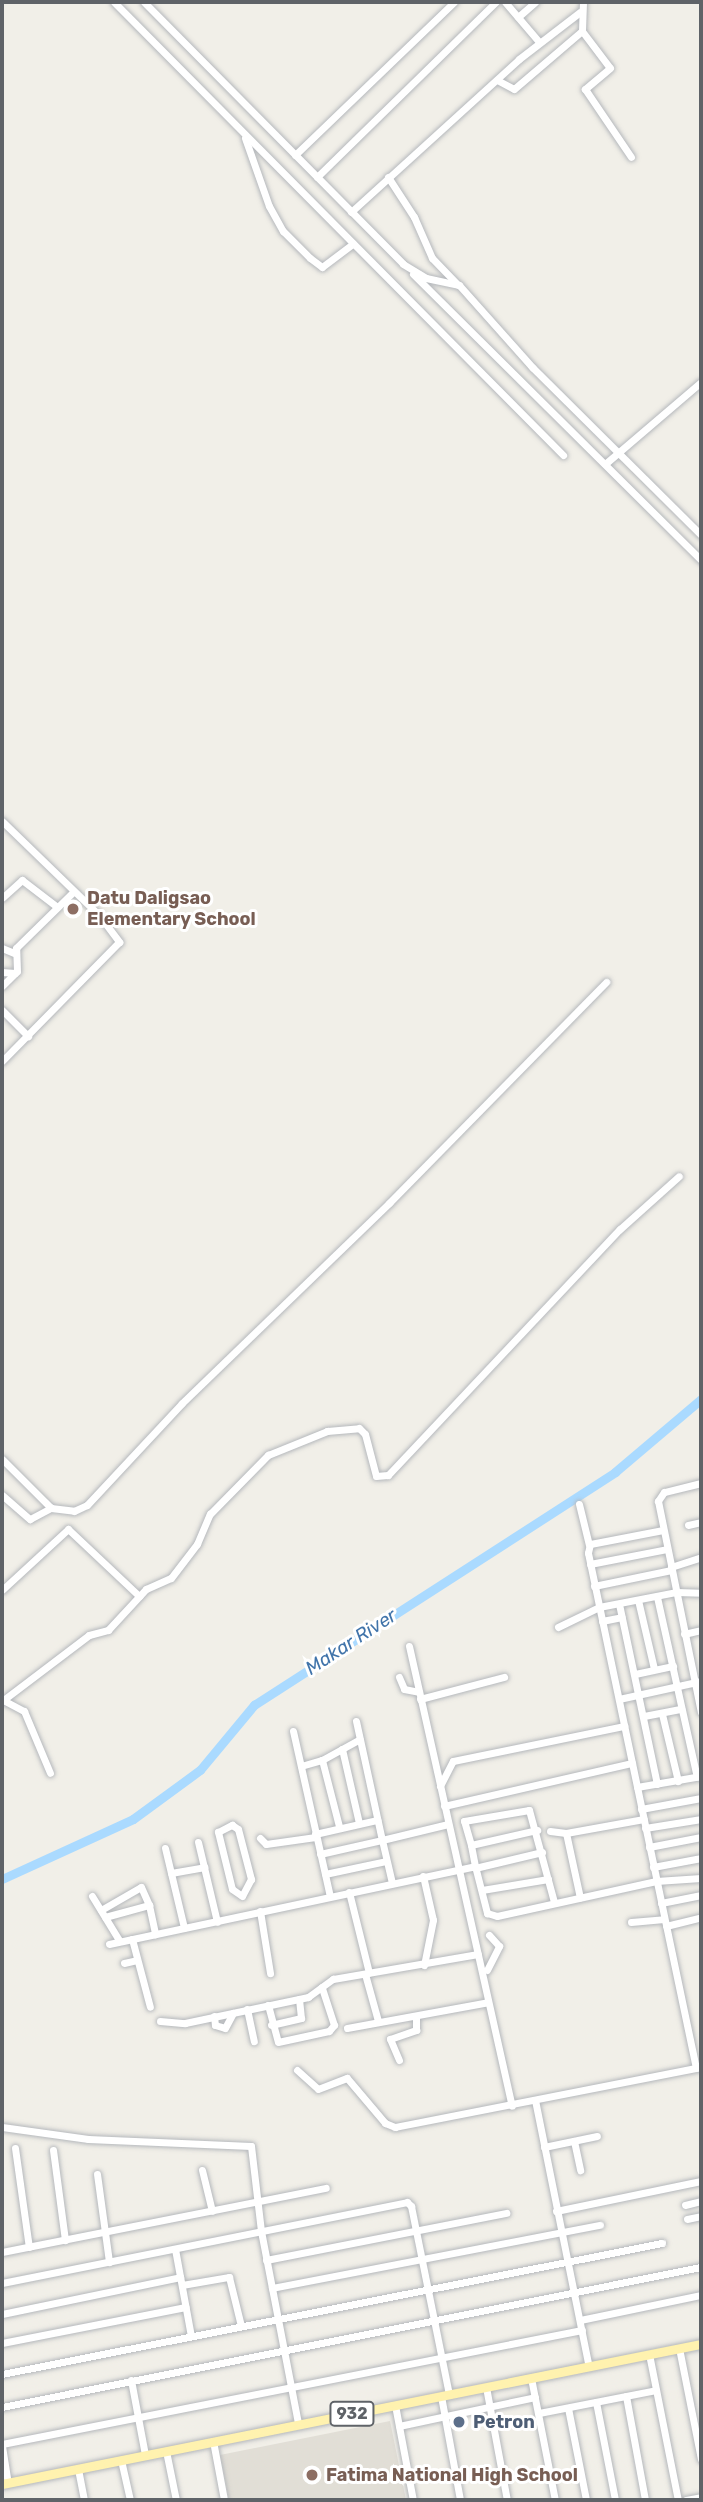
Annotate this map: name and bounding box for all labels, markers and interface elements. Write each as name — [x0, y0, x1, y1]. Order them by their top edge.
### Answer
place label: Datu Daligsao Elementary School — [87, 888, 256, 930]
marker: Datu Daligsao Elementary School — [65, 901, 81, 917]
water label: Makar River — [301, 1604, 401, 1680]
road number: 932 — [329, 2402, 375, 2426]
place label: Petron — [473, 2411, 535, 2433]
marker: Petron — [451, 2414, 467, 2430]
place label: Fatima National High School — [326, 2464, 578, 2486]
marker: Fatima National High School — [304, 2467, 320, 2483]

